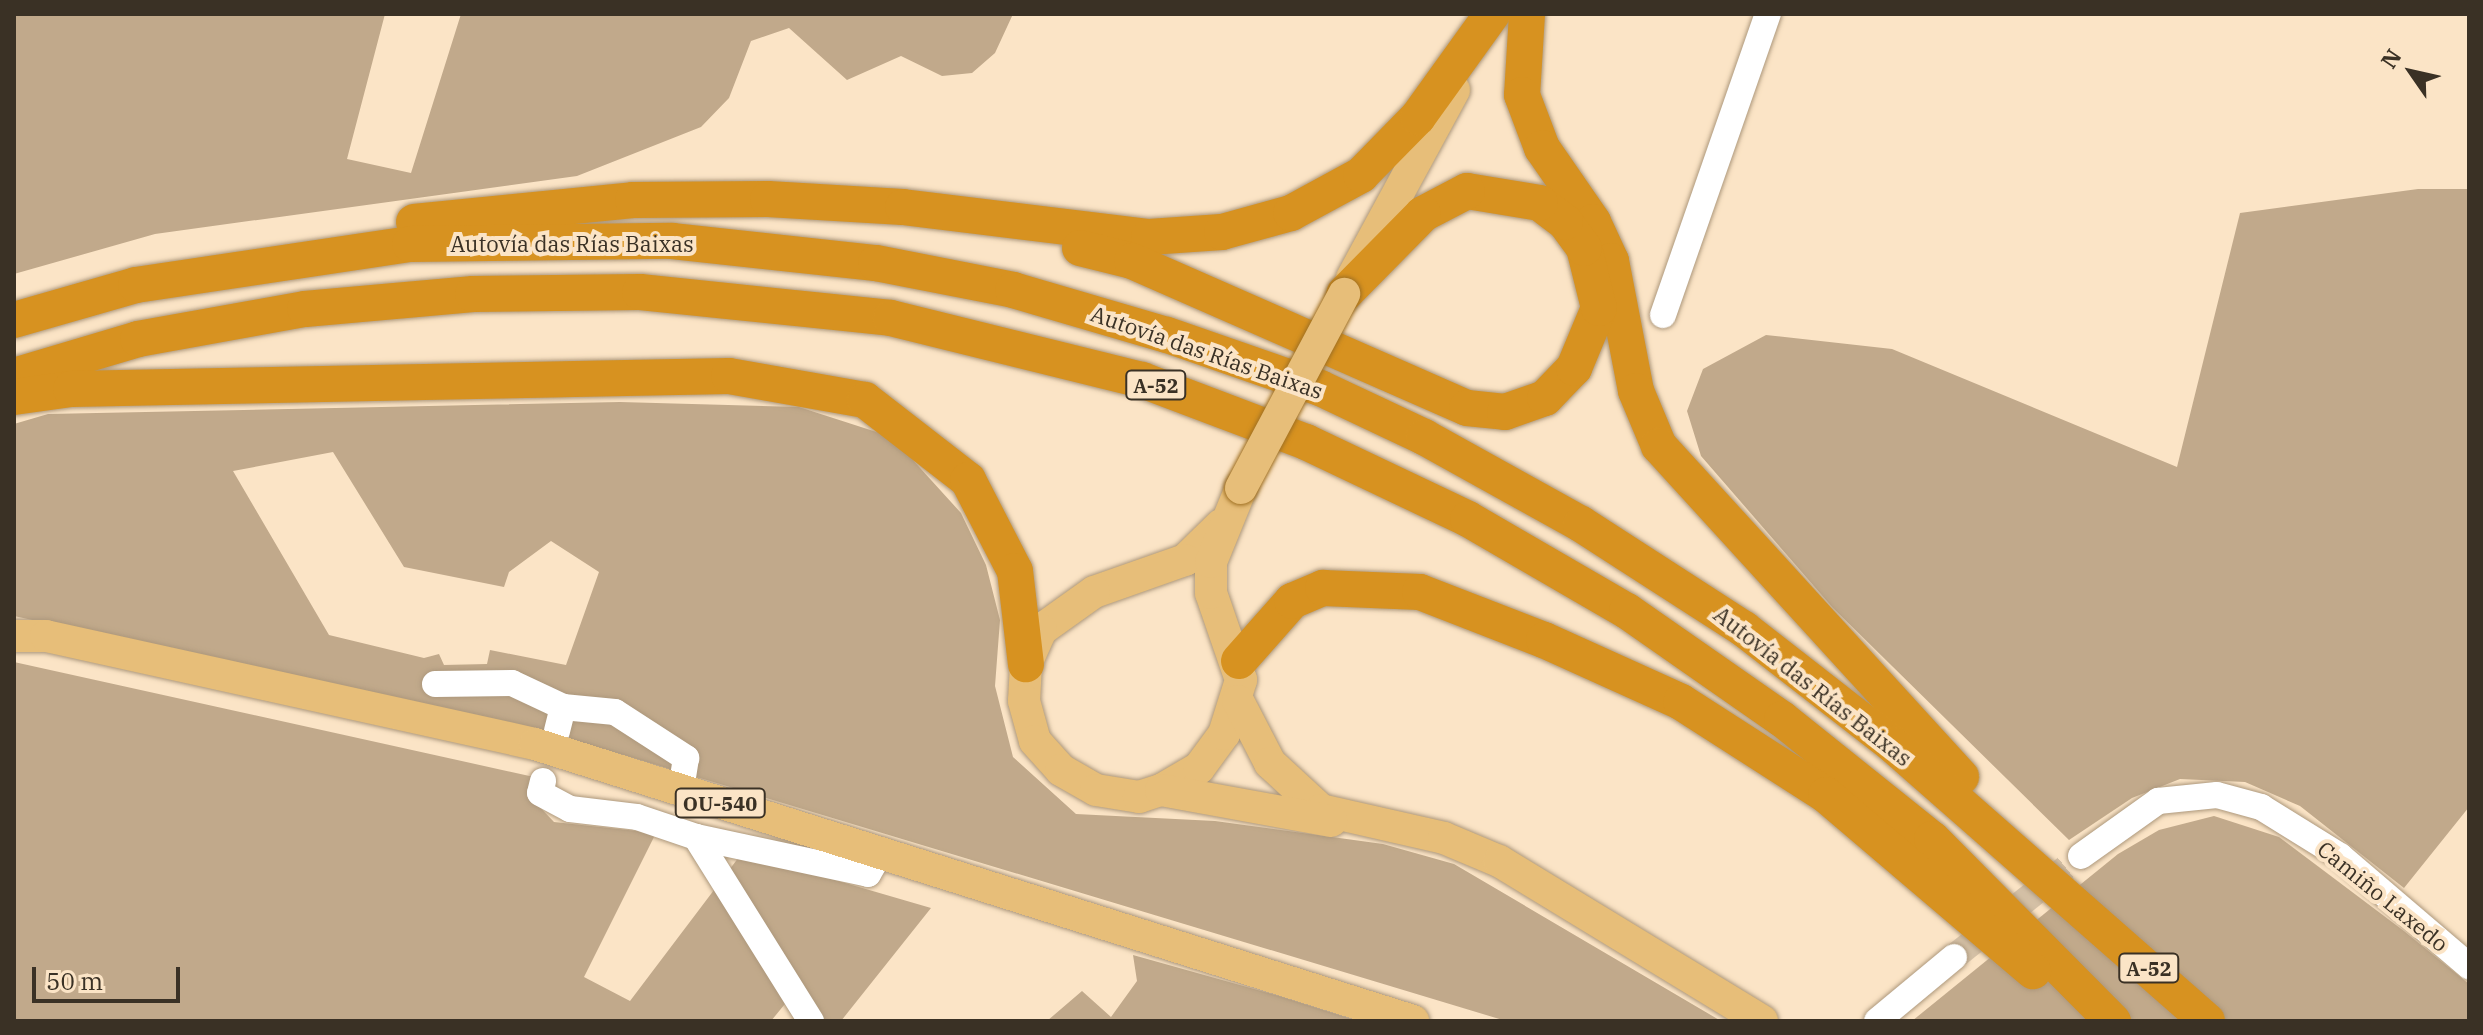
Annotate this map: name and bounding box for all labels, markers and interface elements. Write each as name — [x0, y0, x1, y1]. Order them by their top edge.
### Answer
north arrow — [2371, 32, 2451, 112]
text: N — [2374, 43, 2408, 74]
street label: Autovía das Rías Baixas — [450, 231, 694, 257]
street label: Autovía das Rías Baixas — [1088, 300, 1326, 404]
road number: A-52 — [1124, 369, 1188, 401]
street label: Autovía das Rías Baixas — [1709, 601, 1917, 771]
road number: OU-540 — [674, 787, 766, 819]
street label: Camiño Laxedo — [2312, 835, 2454, 957]
scale bar — [36, 951, 184, 1001]
road number: A-52 — [2117, 952, 2181, 984]
text: 50 m — [46, 965, 103, 997]

